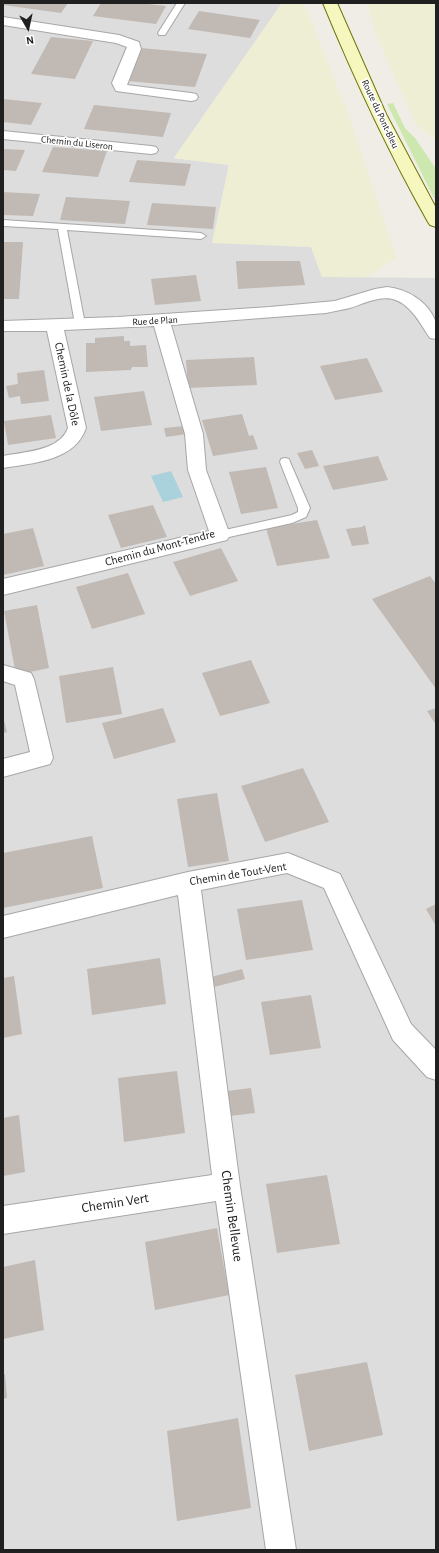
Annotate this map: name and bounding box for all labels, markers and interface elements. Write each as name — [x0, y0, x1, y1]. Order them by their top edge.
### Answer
north arrow — [8, 8, 48, 48]
text: N — [25, 34, 35, 46]
street label: Route du Pont-Bleu — [359, 78, 401, 150]
street label: Chemin du Liseron — [40, 133, 114, 153]
street label: Rue de Plan — [132, 314, 178, 328]
street label: Chemin de la Dôle — [51, 341, 83, 427]
street label: Chemin du Mont-Tendre — [104, 526, 216, 570]
street label: Chemin de Tout-Vent — [189, 859, 287, 889]
street label: Chemin Bellevue — [217, 1169, 247, 1263]
street label: Chemin Vert — [80, 1189, 150, 1217]

